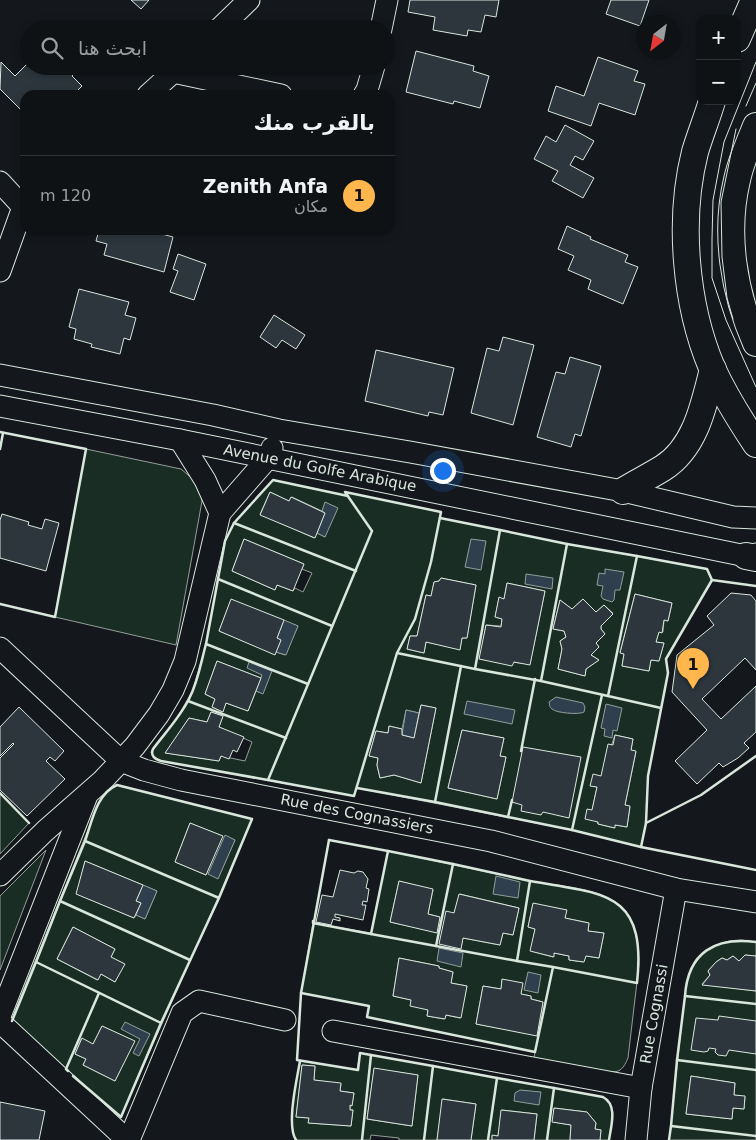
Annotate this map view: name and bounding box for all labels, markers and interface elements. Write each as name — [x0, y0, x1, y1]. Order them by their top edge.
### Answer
north arrow — [636, 15, 681, 60]
map controls — [696, 15, 741, 105]
button: + — [696, 15, 741, 60]
search box — [20, 20, 395, 75]
icon: search — [38, 34, 66, 62]
text: ابحث هنا — [78, 37, 147, 59]
button: − — [696, 60, 741, 105]
text: بالقرب منك — [254, 111, 375, 135]
text: Zenith Anfa — [203, 175, 328, 197]
text: 120 m — [40, 186, 91, 205]
text: 1 — [353, 186, 365, 205]
text: مكان — [294, 197, 328, 216]
street label: Avenue du Golfe Arabique — [222, 440, 418, 496]
your location — [430, 458, 456, 484]
pin: 1 — [677, 648, 709, 689]
street label: Rue des Cognassiers — [279, 790, 435, 838]
street label: Rue Cognassi — [636, 963, 672, 1065]

